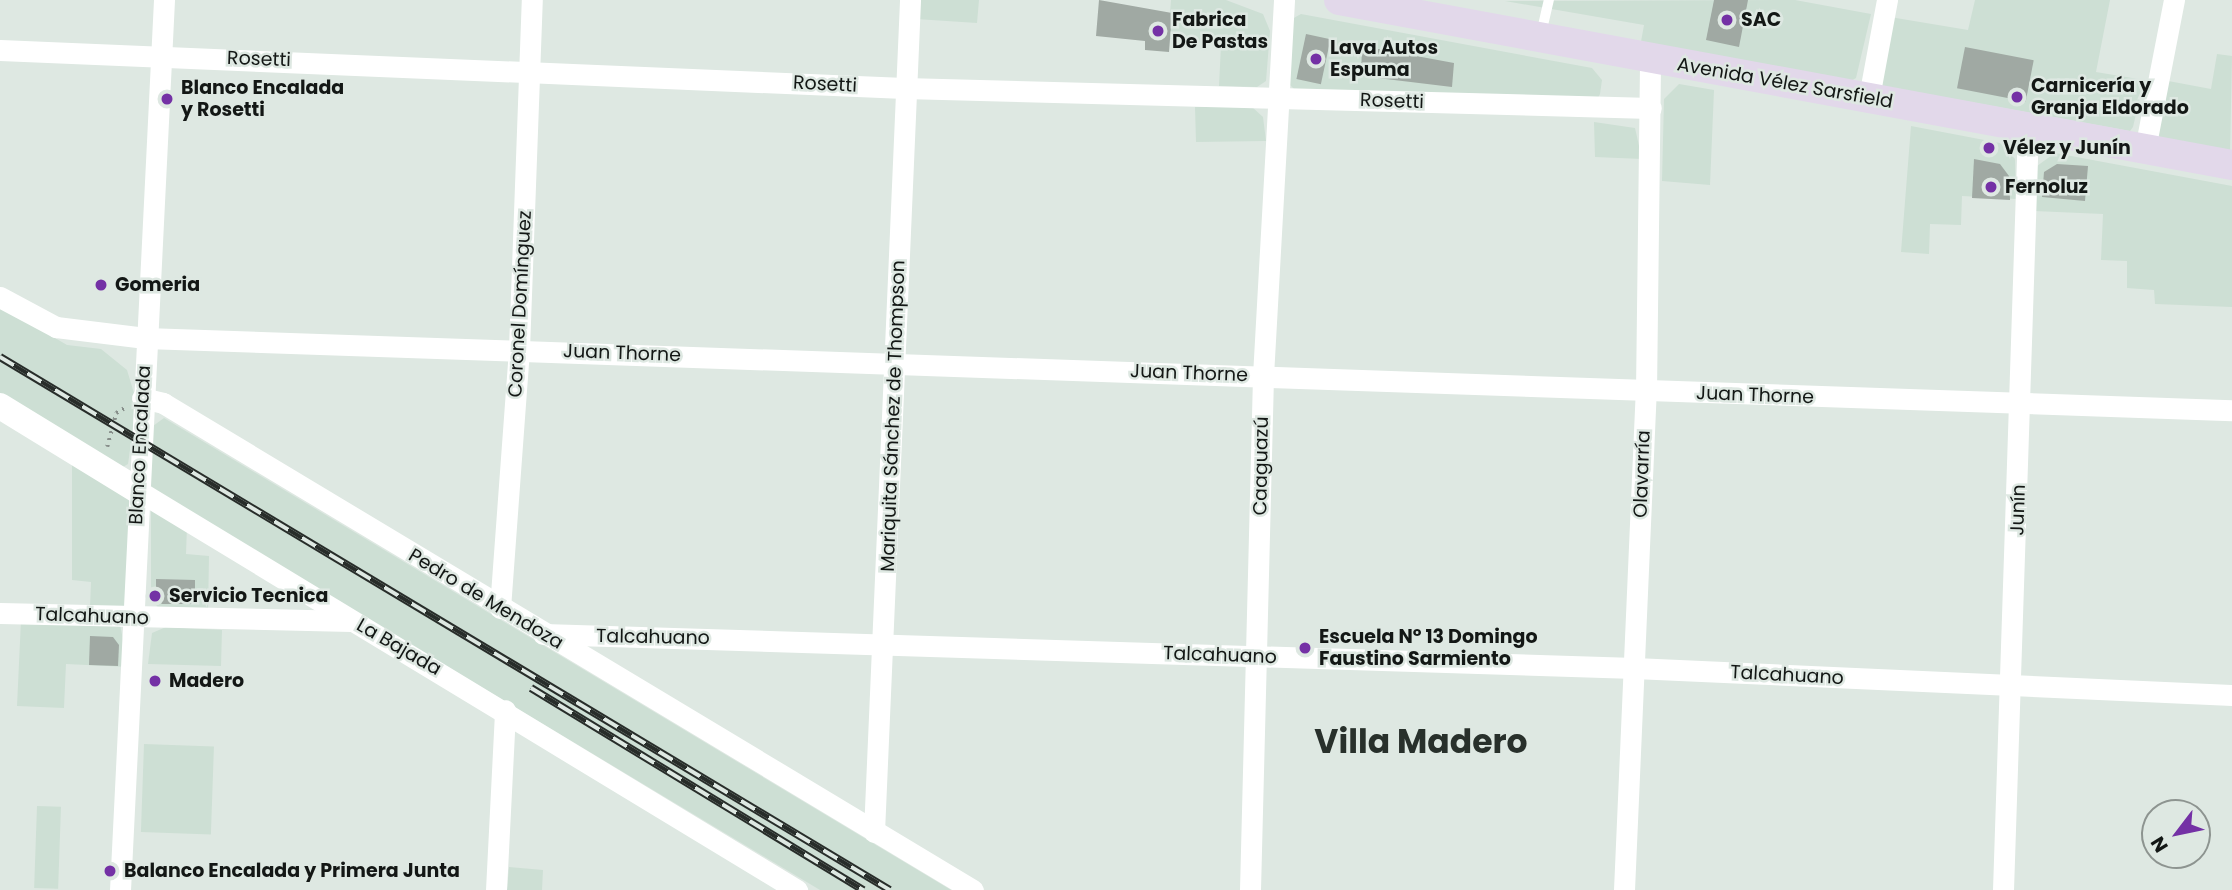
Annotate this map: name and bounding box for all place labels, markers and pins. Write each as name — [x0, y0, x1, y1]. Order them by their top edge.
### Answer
place label: Fabrica De Pastas — [1172, 9, 1268, 53]
place label: SAC — [1741, 9, 1781, 31]
marker: SAC — [1719, 12, 1735, 28]
marker: Fabrica De Pastas — [1150, 23, 1166, 39]
place label: Lava Autos Espuma — [1330, 37, 1438, 81]
marker: Lava Autos Espuma — [1308, 51, 1324, 67]
place label: Carnicería y Granja Eldorado — [2031, 75, 2189, 119]
place label: Blanco Encalada y Rosetti — [181, 77, 344, 121]
marker: Carnicería y Granja Eldorado — [2009, 89, 2025, 105]
marker: Blanco Encalada y Rosetti — [159, 91, 175, 107]
place label: Vélez y Junín — [2003, 137, 2131, 159]
marker: Vélez y Junín — [1981, 140, 1997, 156]
place label: Fernoluz — [2005, 176, 2088, 198]
marker: Fernoluz — [1983, 179, 1999, 195]
place label: Gomeria — [115, 274, 200, 296]
marker: Gomeria — [93, 277, 109, 293]
place label: Servicio Tecnica — [169, 585, 328, 607]
marker: Servicio Tecnica — [147, 588, 163, 604]
place label: Escuela Nº 13 Domingo Faustino Sarmiento — [1319, 626, 1538, 670]
marker: Escuela Nº 13 Domingo Faustino Sarmiento — [1297, 640, 1313, 656]
place label: Madero — [169, 670, 244, 692]
marker: Madero — [147, 673, 163, 689]
place label: Balanco Encalada y Primera Junta — [124, 860, 460, 882]
marker: Balanco Encalada y Primera Junta — [102, 863, 118, 879]

